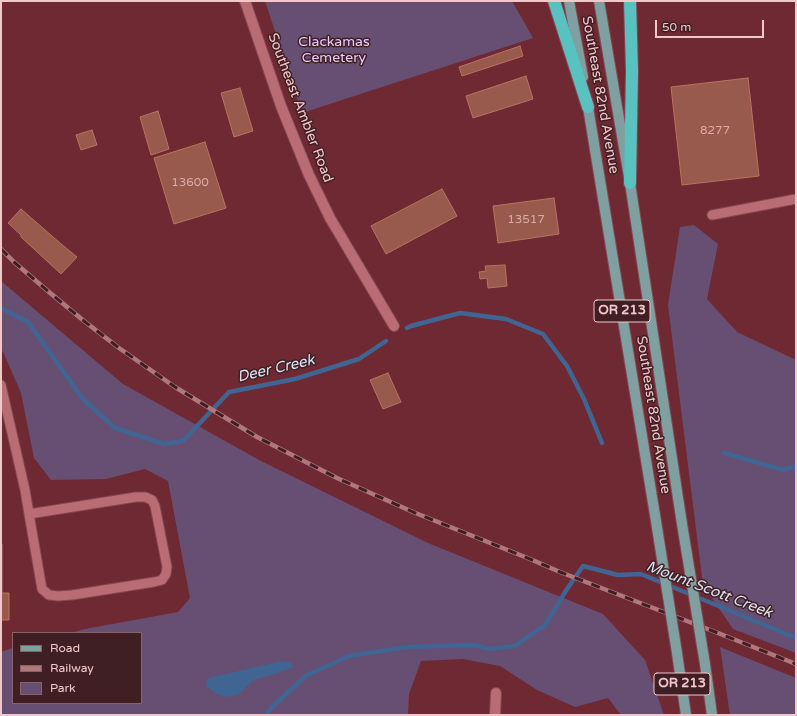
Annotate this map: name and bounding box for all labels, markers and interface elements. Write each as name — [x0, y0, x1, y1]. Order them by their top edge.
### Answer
scale bar — [657, 12, 766, 38]
street label: Southeast 82nd Avenue — [578, 15, 622, 175]
text: 50 m — [662, 20, 691, 34]
street label: Southeast Ambler Road — [264, 31, 336, 185]
park label: Clackamas Cemetery — [298, 34, 370, 66]
house number: 8277 — [700, 124, 730, 138]
house number: 13600 — [171, 176, 209, 190]
house number: 13517 — [507, 213, 545, 227]
road number: OR 213 — [594, 300, 650, 322]
street label: Southeast 82nd Avenue — [632, 335, 674, 495]
water label: Deer Creek — [236, 351, 316, 387]
water label: Mount Scott Creek — [643, 558, 775, 622]
legend — [12, 632, 142, 704]
text: Road — [50, 641, 80, 655]
text: Railway — [50, 661, 94, 675]
road number: OR 213 — [654, 673, 710, 695]
text: Park — [50, 681, 76, 695]

